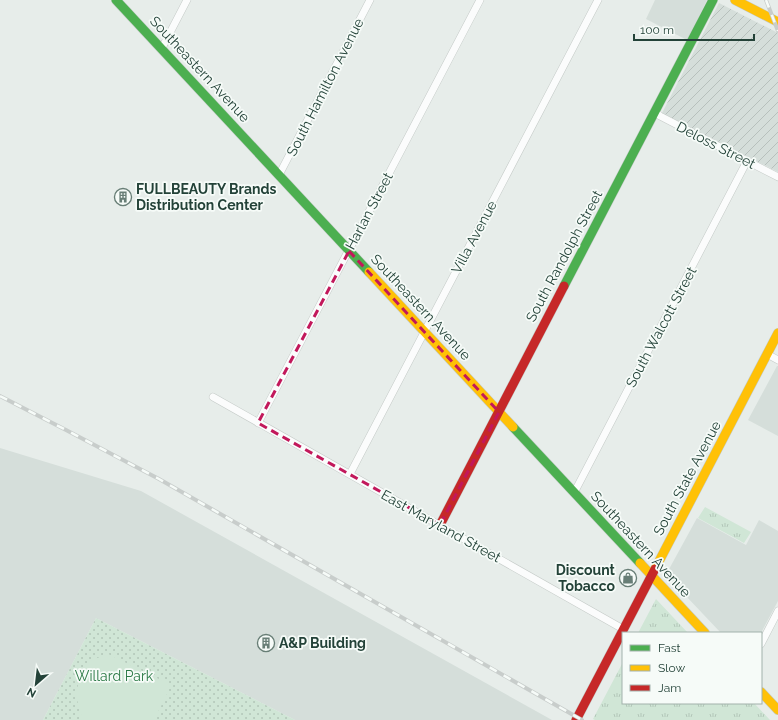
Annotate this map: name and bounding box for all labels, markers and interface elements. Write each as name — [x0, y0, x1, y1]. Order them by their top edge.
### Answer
street label: Southeastern Avenue — [147, 13, 253, 125]
street label: South Hamilton Avenue — [283, 15, 367, 159]
scale bar — [634, 16, 754, 42]
text: 100 m — [640, 23, 674, 37]
street label: Deloss Street — [674, 118, 758, 172]
street label: Harlan Street — [342, 170, 396, 252]
place label: FULLBEAUTY Brands Distribution Center — [136, 181, 277, 213]
building icon: FULLBEAUTY Brands Distribution Center — [113, 187, 133, 207]
street label: South Randolph Street — [523, 187, 606, 324]
street label: Villa Avenue — [448, 198, 500, 276]
street label: Southeastern Avenue — [368, 251, 474, 363]
street label: South Walcott Street — [622, 264, 700, 390]
street label: South State Avenue — [650, 418, 724, 538]
street label: East Maryland Street — [378, 486, 504, 566]
street label: Southeastern Avenue — [588, 488, 694, 600]
place label: Discount Tobacco — [556, 562, 616, 594]
shop icon: Discount Tobacco — [618, 568, 638, 588]
legend — [622, 632, 762, 704]
building icon: A&P Building — [256, 633, 276, 653]
place label: A&P Building — [279, 635, 366, 651]
text: Fast — [658, 641, 681, 655]
text: Slow — [658, 661, 685, 675]
north arrow — [16, 664, 56, 704]
park label: Willard Park — [75, 668, 154, 684]
text: Jam — [658, 681, 681, 695]
text: N — [25, 685, 38, 700]

